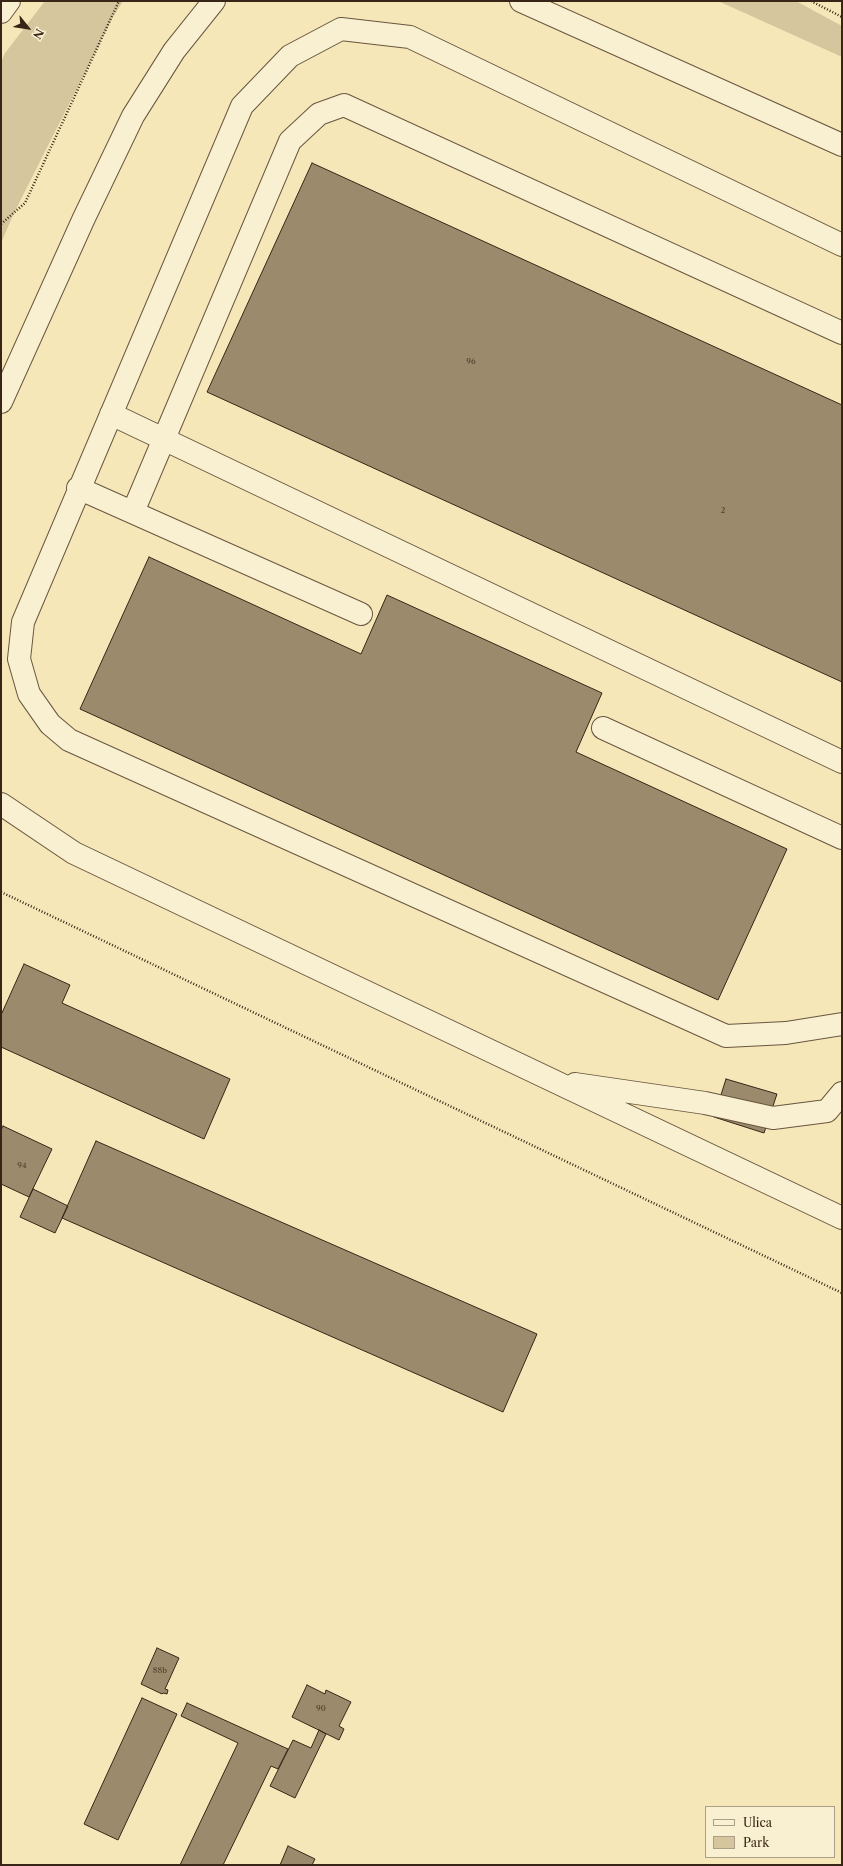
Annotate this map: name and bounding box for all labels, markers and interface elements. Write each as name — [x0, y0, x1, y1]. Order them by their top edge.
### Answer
north arrow — [8, 8, 48, 48]
text: N — [30, 26, 47, 42]
house number: 96 — [466, 357, 476, 367]
house number: 2 — [721, 506, 725, 516]
house number: 94 — [17, 1161, 27, 1171]
house number: 88b — [153, 1666, 167, 1676]
house number: 90 — [316, 1704, 326, 1714]
legend — [705, 1806, 835, 1858]
text: Ulica — [743, 1815, 772, 1830]
text: Park — [743, 1835, 769, 1850]

